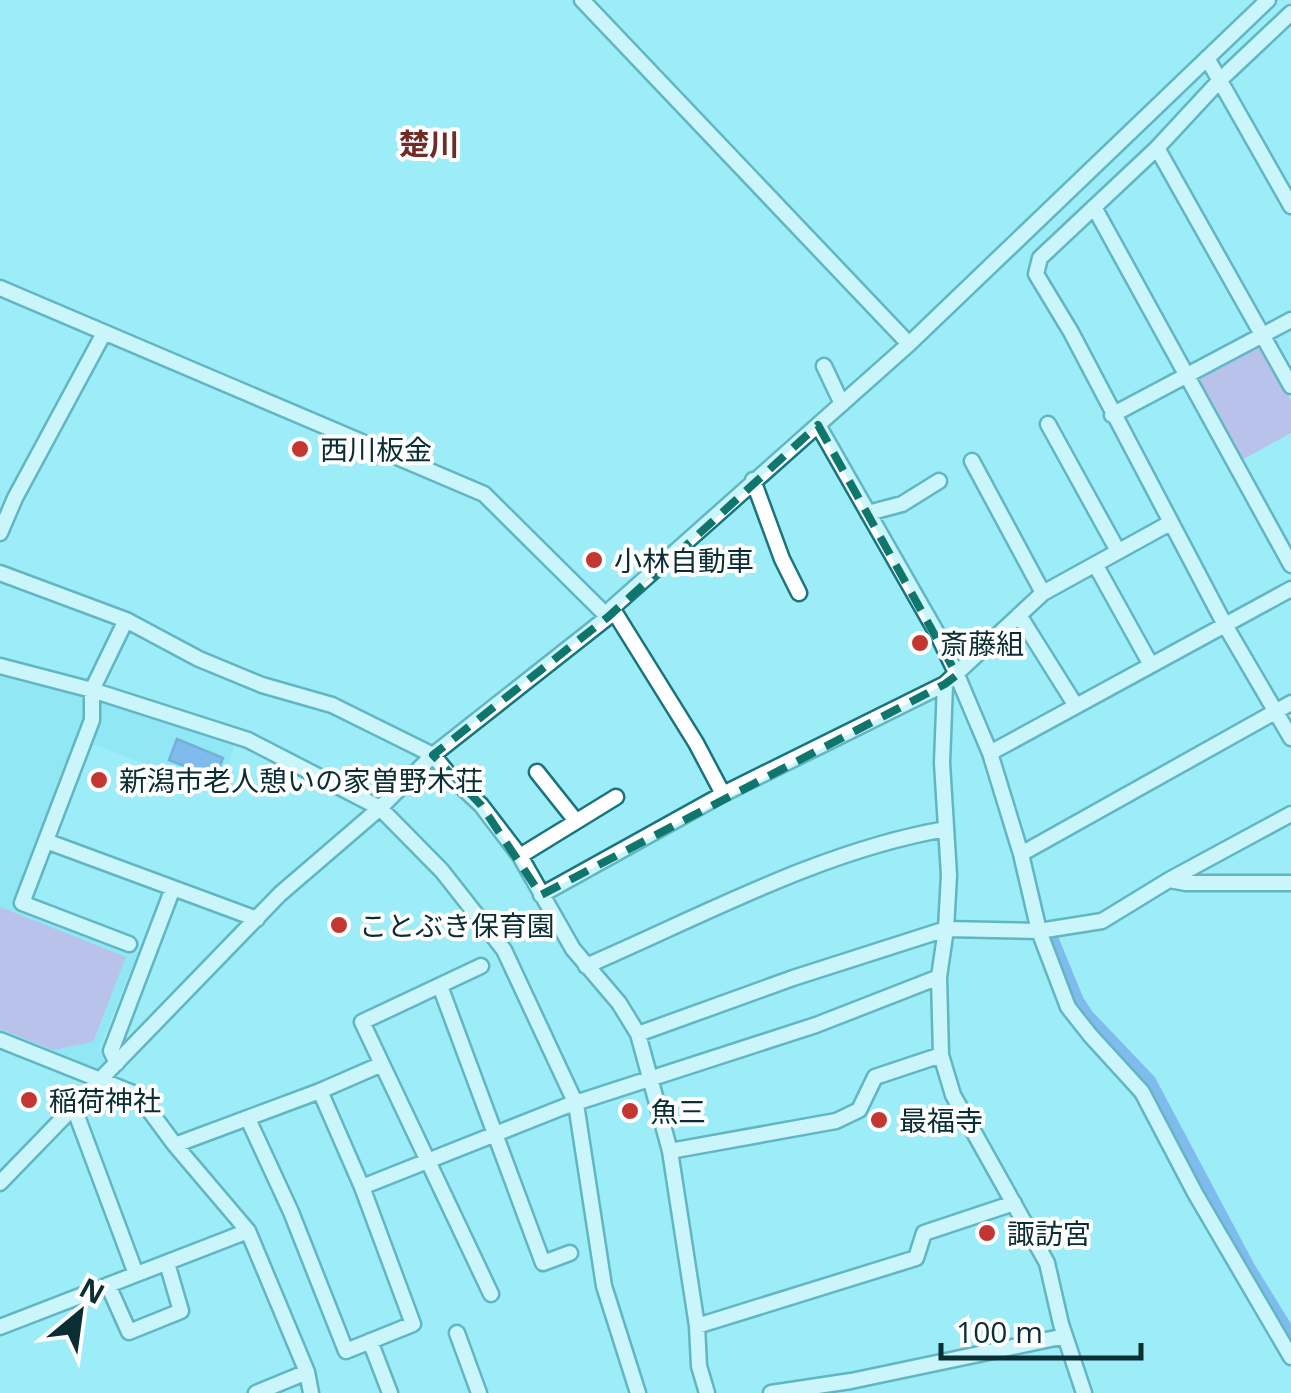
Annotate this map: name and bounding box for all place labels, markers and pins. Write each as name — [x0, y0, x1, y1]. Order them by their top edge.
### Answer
place label: 西川板金 — [320, 430, 432, 468]
marker: 西川板金 — [289, 438, 311, 460]
place label: 小林自動車 — [614, 541, 754, 579]
marker: 小林自動車 — [583, 549, 605, 571]
place label: 斎藤組 — [940, 624, 1024, 662]
marker: 斎藤組 — [909, 632, 931, 654]
place label: 新潟市老人憩いの家曽野木荘 — [119, 761, 483, 799]
marker: 新潟市老人憩いの家曽野木荘 — [88, 769, 110, 791]
place label: ことぶき保育園 — [359, 906, 555, 944]
marker: ことぶき保育園 — [328, 914, 350, 936]
place label: 稲荷神社 — [49, 1081, 161, 1119]
marker: 稲荷神社 — [18, 1089, 40, 1111]
place label: 魚三 — [650, 1092, 706, 1130]
marker: 魚三 — [619, 1100, 641, 1122]
place label: 最福寺 — [899, 1101, 983, 1139]
marker: 最福寺 — [868, 1109, 890, 1131]
place label: 諏訪宮 — [1007, 1214, 1091, 1252]
marker: 諏訪宮 — [976, 1222, 998, 1244]

